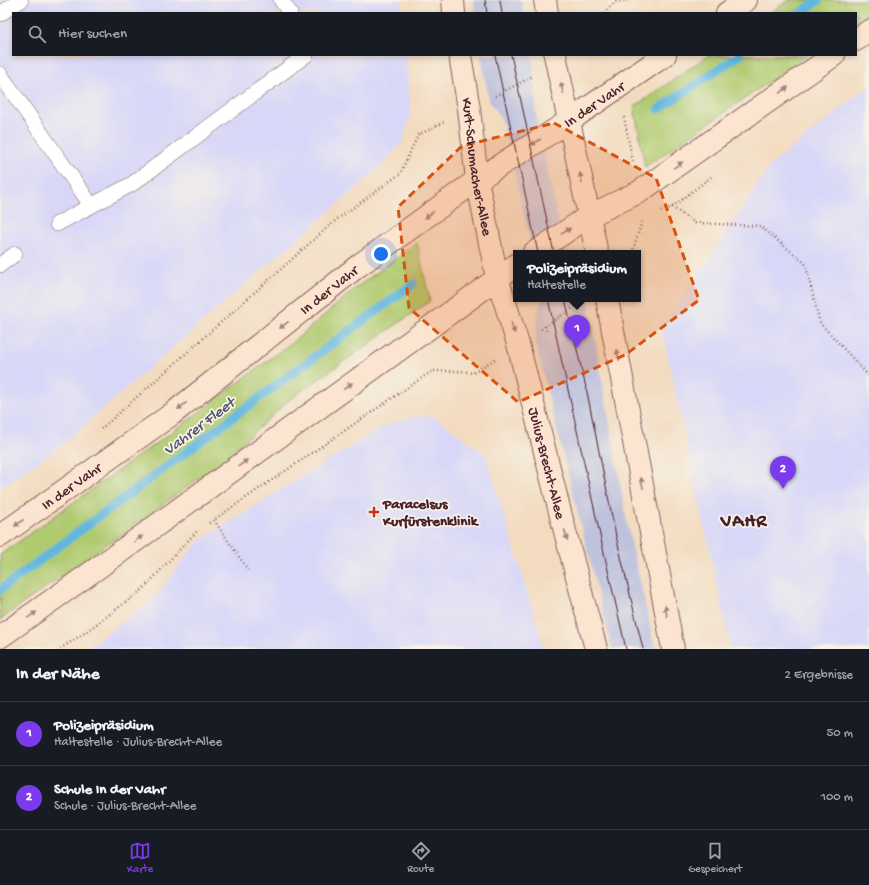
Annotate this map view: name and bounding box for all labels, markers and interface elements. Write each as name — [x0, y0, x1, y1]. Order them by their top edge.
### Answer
search box — [12, 12, 857, 56]
icon: search — [26, 23, 48, 45]
text: Hier suchen — [58, 25, 127, 43]
street label: In der Vahr — [561, 77, 630, 133]
one-way arrow — [559, 82, 565, 94]
one-way arrow — [779, 86, 789, 94]
street label: Kurt-Schumacher-Allee — [456, 96, 495, 238]
one-way arrow — [530, 138, 542, 145]
one-way arrow — [672, 161, 683, 169]
one-way arrow — [578, 172, 584, 184]
one-way arrow — [423, 211, 434, 219]
one-way arrow — [561, 227, 571, 235]
your location — [371, 244, 391, 264]
popup — [513, 250, 641, 302]
text: Polizeipräsidium — [527, 260, 627, 278]
street label: In der Vahr — [297, 261, 364, 320]
text: Haltestelle — [527, 278, 586, 293]
pin: 1 — [564, 315, 590, 348]
one-way arrow — [278, 321, 289, 330]
one-way arrow — [510, 322, 516, 334]
one-way arrow — [615, 349, 621, 361]
one-way arrow — [343, 382, 353, 390]
water label: Vahrer Fleet — [161, 393, 242, 461]
one-way arrow — [176, 402, 187, 410]
street label: Julius-Brecht-Allee — [523, 406, 568, 521]
pin: 2 — [770, 456, 796, 489]
street label: In der Vahr — [38, 459, 107, 515]
one-way arrow — [237, 459, 248, 467]
one-way arrow — [639, 477, 645, 489]
place label: Paracelsus Kurfürstenklinik — [382, 496, 480, 531]
marker: Paracelsus Kurfürstenklinik — [368, 506, 380, 518]
district label: VAHR — [720, 511, 767, 534]
one-way arrow — [14, 518, 25, 527]
one-way arrow — [563, 529, 569, 541]
one-way arrow — [132, 535, 143, 543]
one-way arrow — [663, 605, 669, 617]
one-way arrow — [27, 611, 37, 619]
text: In der Nähe — [16, 665, 99, 685]
text: 2 Ergebnisse — [785, 668, 853, 683]
text: Polizeipräsidium — [54, 717, 154, 735]
text: 1 — [26, 726, 32, 741]
text: 50 m — [826, 726, 853, 741]
text: Haltestelle · Julius-Brecht-Allee — [54, 735, 222, 750]
text: Schule In der Vahr — [54, 781, 165, 799]
text: 2 — [26, 790, 32, 805]
text: 100 m — [821, 790, 853, 805]
text: Schule · Julius-Brecht-Allee — [54, 799, 197, 814]
tab: Karte — [127, 840, 153, 876]
tab: Route — [407, 840, 434, 876]
tab: Gespeichert — [688, 840, 742, 876]

